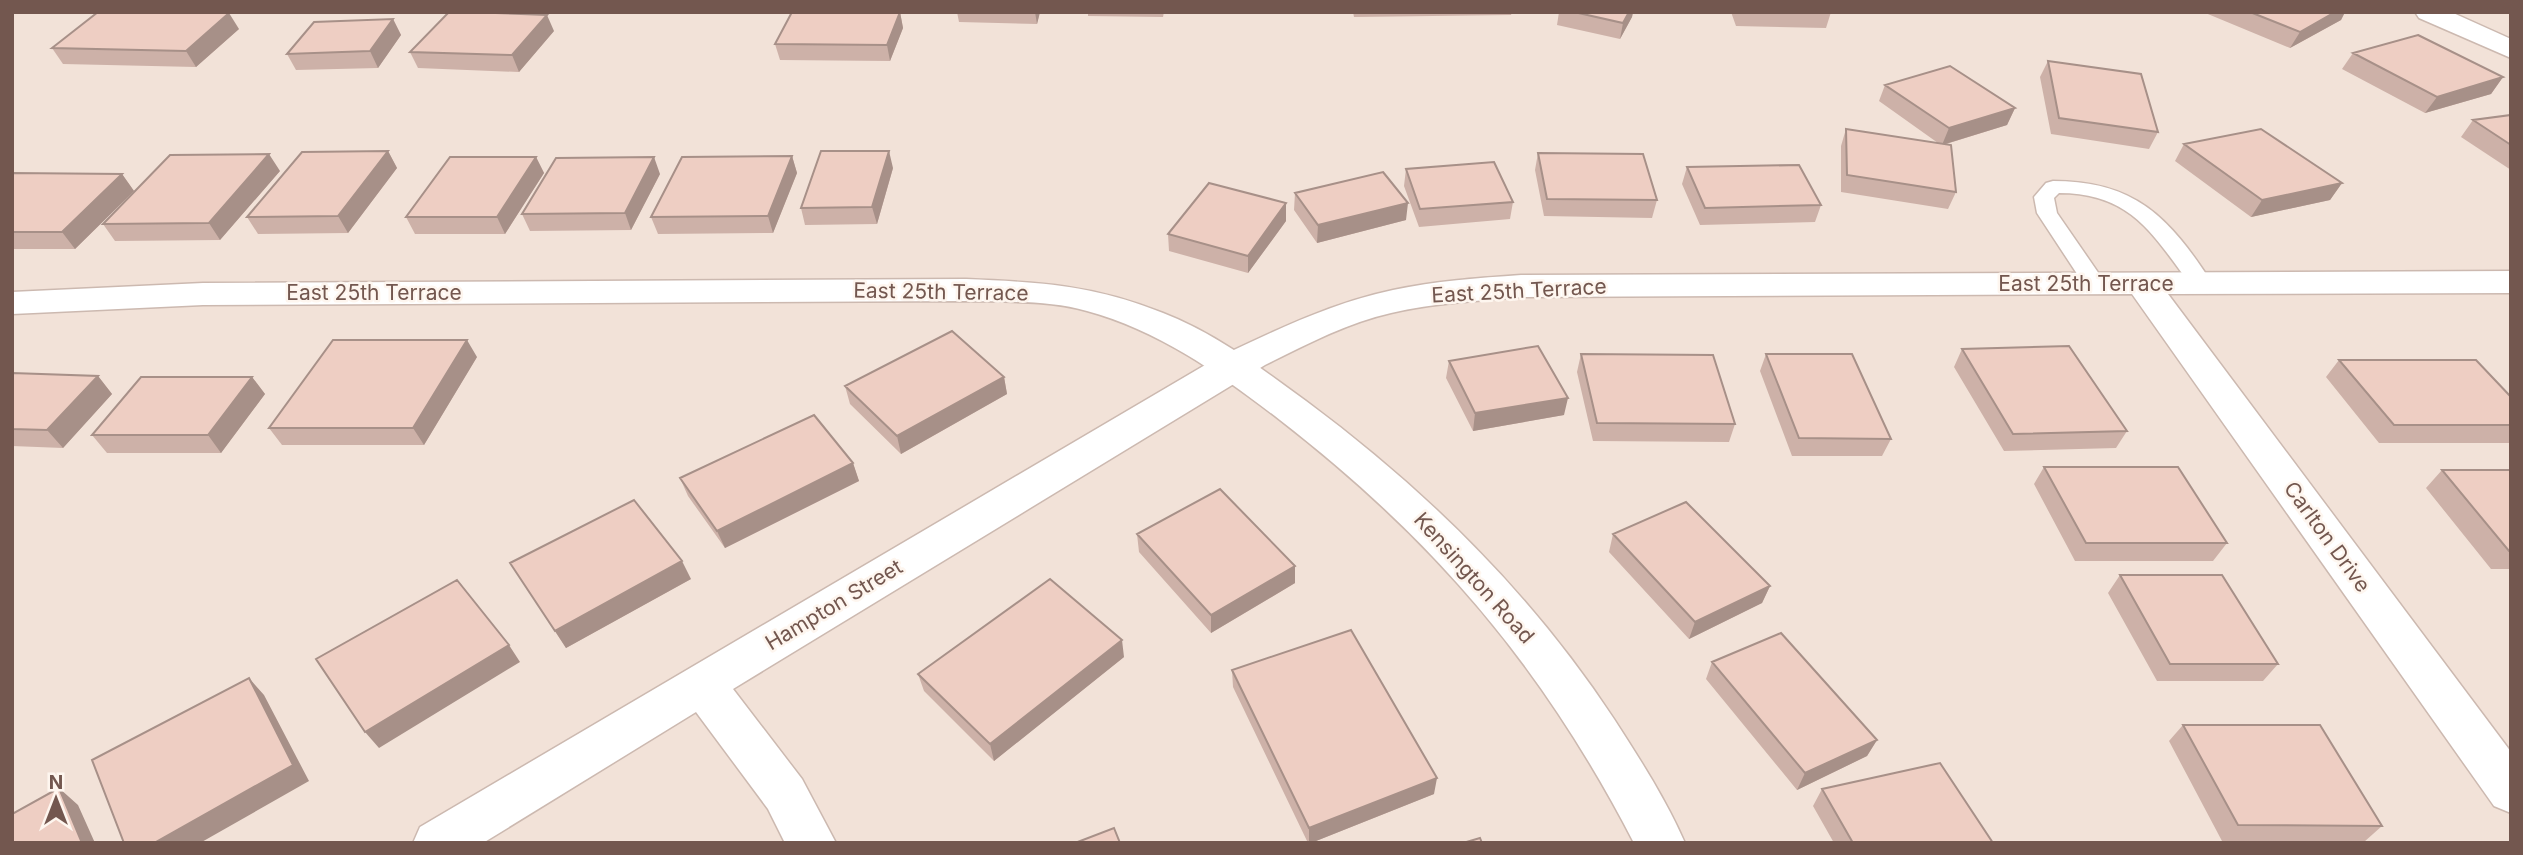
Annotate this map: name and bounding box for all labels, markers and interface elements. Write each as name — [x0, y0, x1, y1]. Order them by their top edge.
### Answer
street label: East 25th Terrace — [1998, 271, 2174, 296]
street label: East 25th Terrace — [1431, 273, 1607, 308]
street label: East 25th Terrace — [853, 277, 1029, 306]
street label: East 25th Terrace — [286, 280, 462, 305]
street label: Carlton Drive — [2279, 477, 2376, 597]
street label: Kensington Road — [1409, 507, 1540, 648]
street label: Hampton Street — [761, 554, 907, 655]
north arrow — [21, 764, 91, 834]
text: N — [49, 771, 63, 794]

